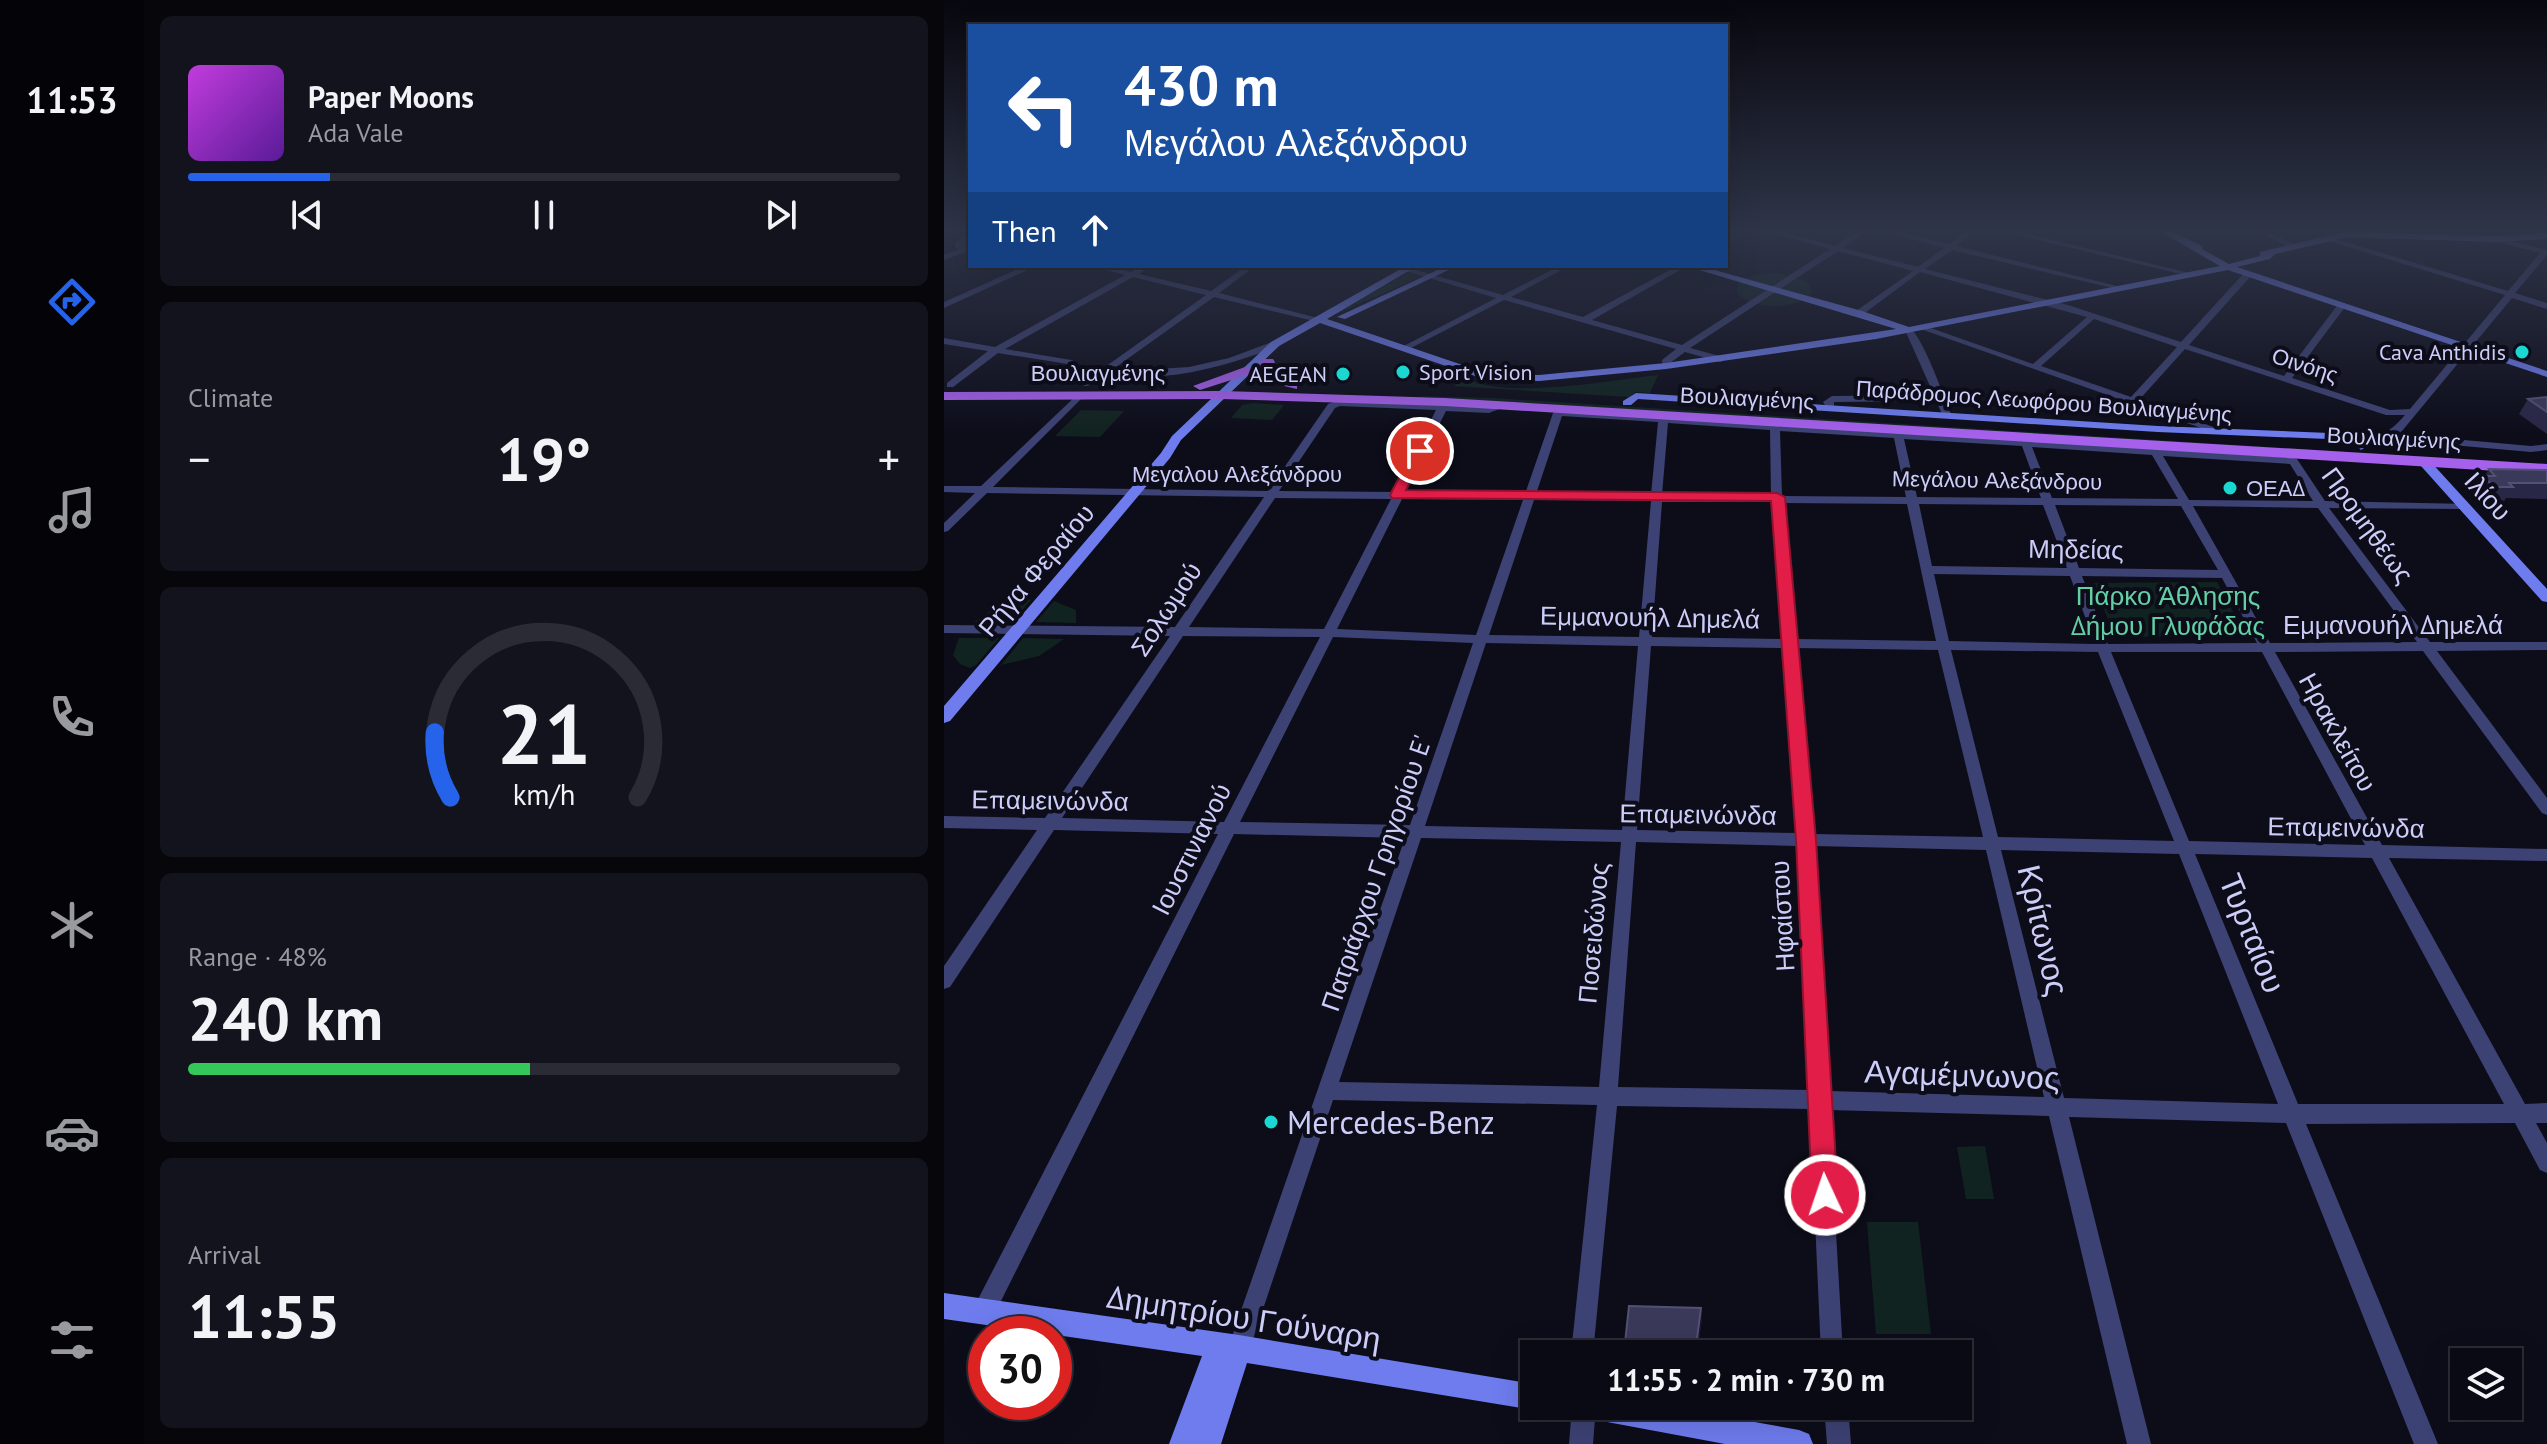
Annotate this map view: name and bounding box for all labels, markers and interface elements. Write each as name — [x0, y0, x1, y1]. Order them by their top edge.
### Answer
text: 430 m — [1124, 49, 1279, 121]
icon: left — [992, 56, 1096, 160]
text: 11:53 — [26, 76, 118, 123]
text: Paper Moons — [308, 77, 474, 116]
text: Ada Vale — [308, 116, 403, 149]
text: Μεγάλου Αλεξάνδρου — [1124, 119, 1468, 166]
icon: previous — [285, 193, 329, 237]
icon: pause — [522, 193, 566, 237]
icon: next — [759, 193, 803, 237]
icon: ahead — [1073, 208, 1117, 252]
text: Then — [992, 211, 1057, 250]
icon: directions — [44, 274, 100, 330]
place label: Cava Anthidis — [2379, 338, 2506, 366]
street label: Οινόης — [2268, 341, 2342, 389]
marker: Cava Anthidis — [2513, 343, 2531, 361]
place label: Sport Vision — [1419, 358, 1533, 386]
street label: Βουλιαγμένης — [1031, 359, 1165, 387]
place label: AEGEAN — [1249, 360, 1327, 388]
marker: Sport Vision — [1394, 363, 1412, 381]
marker: AEGEAN — [1334, 365, 1352, 383]
street label: Παράδρομος Λεωφόρου Βουλιαγμένης — [1855, 374, 2233, 428]
text: Climate — [188, 381, 273, 414]
street label: Βουλιαγμένης — [1679, 381, 1815, 415]
pin — [1386, 417, 1454, 485]
text: 19° — [497, 420, 591, 498]
street label: Βουλιαγμένης — [2326, 421, 2462, 455]
icon: arrive — [1398, 429, 1442, 473]
text: − — [188, 430, 210, 487]
text: + — [878, 430, 900, 487]
street label: Μεγαλου Αλεξάνδρου — [1132, 460, 1342, 488]
street label: Προμηθέως — [2315, 460, 2421, 590]
street label: Μεγάλου Αλεξάνδρου — [1892, 464, 2102, 496]
street label: Ιλίου — [2457, 465, 2519, 527]
place label: ΟΕΑΔ — [2246, 474, 2305, 502]
marker: ΟΕΑΔ — [2221, 479, 2239, 497]
icon: music — [44, 482, 100, 538]
street label: Ρήγα Φεραίου — [971, 497, 1101, 643]
street label: Μηδείας — [2028, 532, 2124, 566]
street label: Σολωμού — [1123, 556, 1209, 662]
park label: Πάρκο Άθλησης Δήμου Γλυφάδας — [2071, 579, 2265, 642]
street label: Εμμανουήλ Δημελά — [1540, 599, 1760, 635]
street label: Εμμανουήλ Δημελά — [2283, 608, 2503, 641]
street label: Ηρακλείτου — [2292, 667, 2384, 797]
text: 21 — [497, 679, 591, 787]
icon: phone — [44, 689, 100, 745]
street label: Πατριάρχου Γρηγορίου E' — [1313, 731, 1439, 1015]
text: km/h — [513, 776, 575, 813]
street label: Ιουστινιανού — [1144, 778, 1238, 920]
street label: Επαμεινώνδα — [971, 782, 1129, 818]
street label: Επαμεινώνδα — [1619, 796, 1777, 832]
street label: Επαμεινώνδα — [2267, 809, 2425, 845]
street label: Ηφαίστου — [1763, 860, 1801, 972]
street label: Κρίτωνος — [2009, 860, 2079, 1000]
street label: Ποσειδώνος — [1570, 861, 1616, 1005]
street label: Τυρταίου — [2210, 867, 2296, 999]
icon: climate — [44, 897, 100, 953]
text: Range · 48% — [188, 940, 327, 973]
text: 240 km — [188, 979, 383, 1057]
street label: Αγαμέμνωνος — [1864, 1050, 2060, 1098]
place label: Mercedes-Benz — [1287, 1101, 1495, 1143]
icon: car — [44, 1105, 100, 1161]
marker: Mercedes-Benz — [1262, 1113, 1280, 1131]
position arrow — [1783, 1153, 1867, 1237]
text: Arrival — [188, 1238, 261, 1271]
street label: Δημητρίου Γούναρη — [1104, 1275, 1384, 1359]
text: 11:55 — [188, 1277, 340, 1355]
icon: filters — [44, 1312, 100, 1368]
speed limit sign: 30 — [968, 1316, 1072, 1420]
map controls — [2450, 1348, 2522, 1420]
button: layers — [2450, 1348, 2522, 1420]
text: 11:55 · 2 min · 730 m — [1607, 1360, 1885, 1399]

